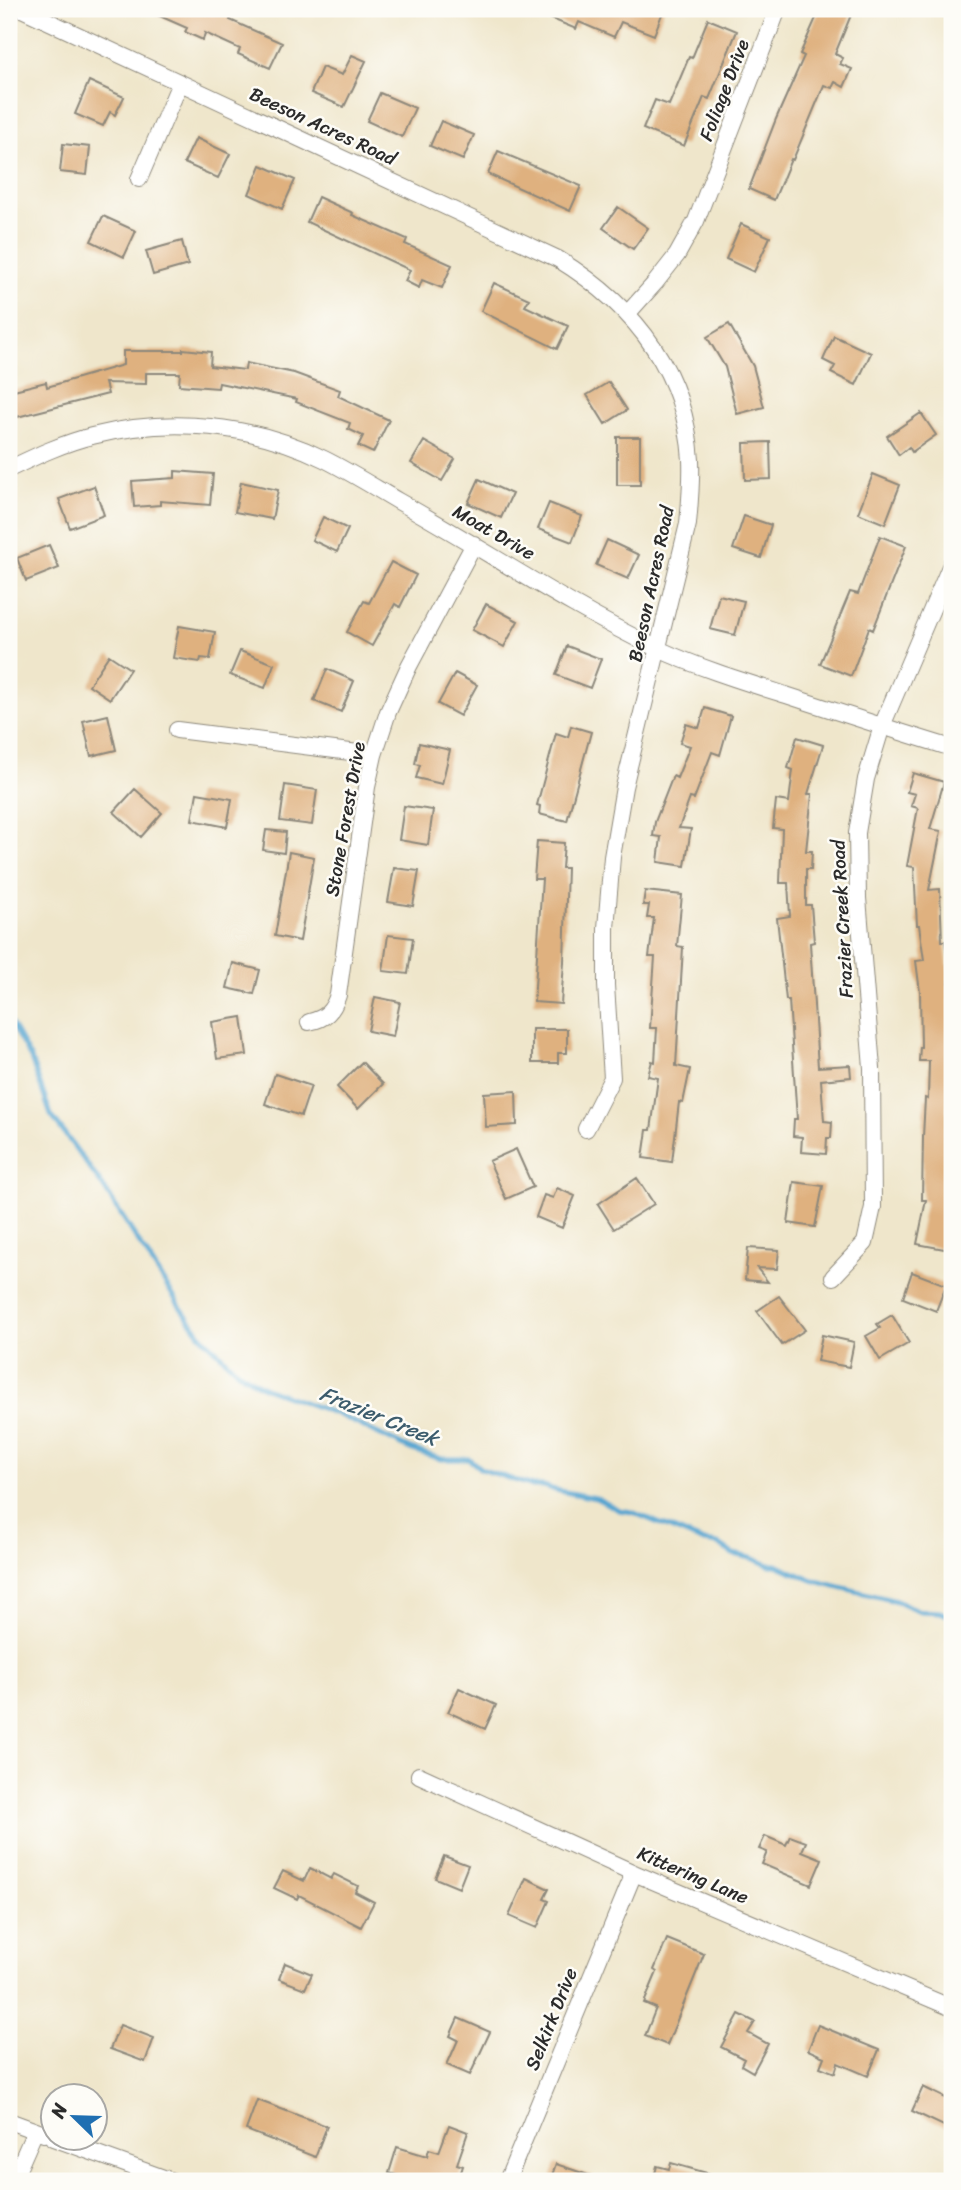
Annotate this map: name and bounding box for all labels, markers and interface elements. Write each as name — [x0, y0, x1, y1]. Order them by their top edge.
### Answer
street label: Foliage Drive — [689, 34, 759, 146]
street label: Beeson Acres Road — [244, 77, 404, 175]
street label: Moat Drive — [446, 495, 542, 569]
street label: Beeson Acres Road — [618, 501, 684, 665]
street label: Stone Forest Drive — [315, 739, 375, 899]
street label: Frazier Creek Road — [821, 837, 863, 999]
water label: Frazier Creek — [314, 1375, 447, 1458]
street label: Kittering Lane — [632, 1837, 754, 1913]
street label: Selkirk Drive — [515, 1962, 587, 2075]
north arrow — [38, 2082, 108, 2152]
text: N — [41, 2097, 77, 2124]

